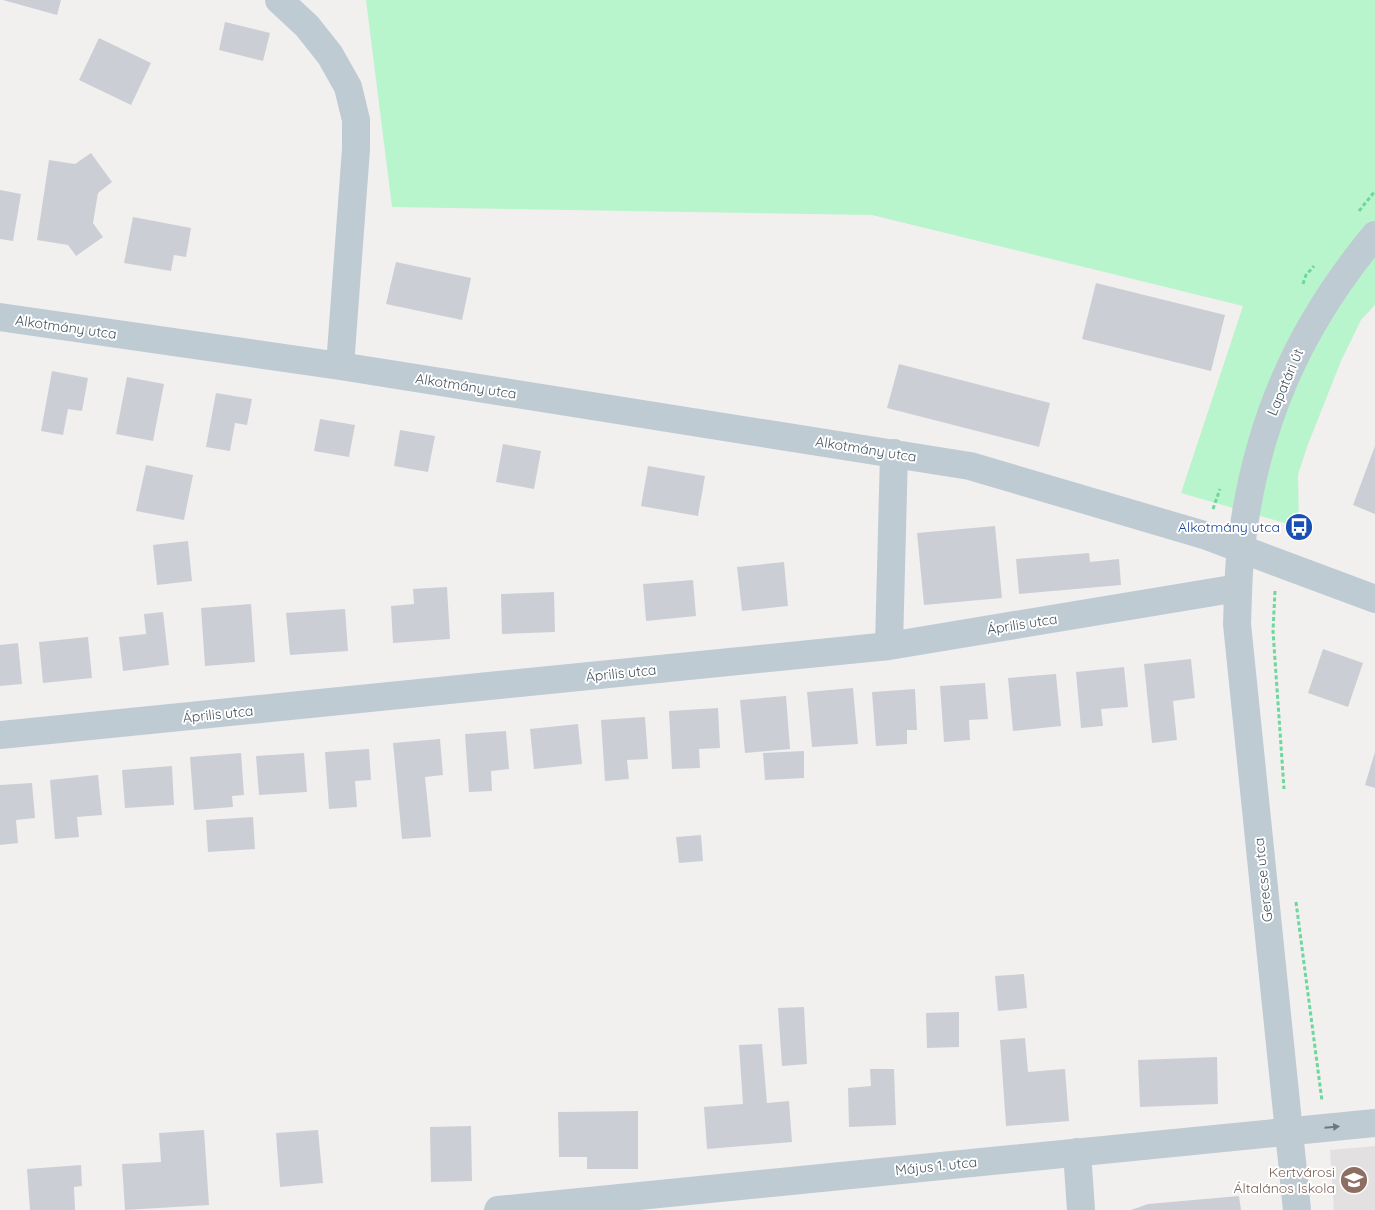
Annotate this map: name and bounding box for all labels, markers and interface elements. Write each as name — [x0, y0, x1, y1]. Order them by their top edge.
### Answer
street label: Alkotmány utca — [14, 311, 118, 343]
street label: Lapatári út — [1263, 346, 1307, 418]
street label: Alkotmány utca — [414, 369, 518, 403]
street label: Alkotmány utca — [814, 432, 918, 466]
bus stop icon: Alkotmány utca — [1284, 512, 1314, 542]
place label: Alkotmány utca — [1178, 518, 1280, 536]
street label: Április utca — [986, 610, 1058, 638]
street label: Április utca — [585, 660, 657, 686]
street label: Április utca — [182, 701, 254, 727]
street label: Gerecse utca — [1250, 837, 1276, 923]
one-way arrow — [1324, 1123, 1340, 1131]
street label: Május 1. utca — [894, 1153, 978, 1179]
place label: Kertvárosi Általános Iskola — [1233, 1163, 1335, 1197]
school or university icon: Kertvárosi Általános Iskola — [1339, 1165, 1369, 1195]

